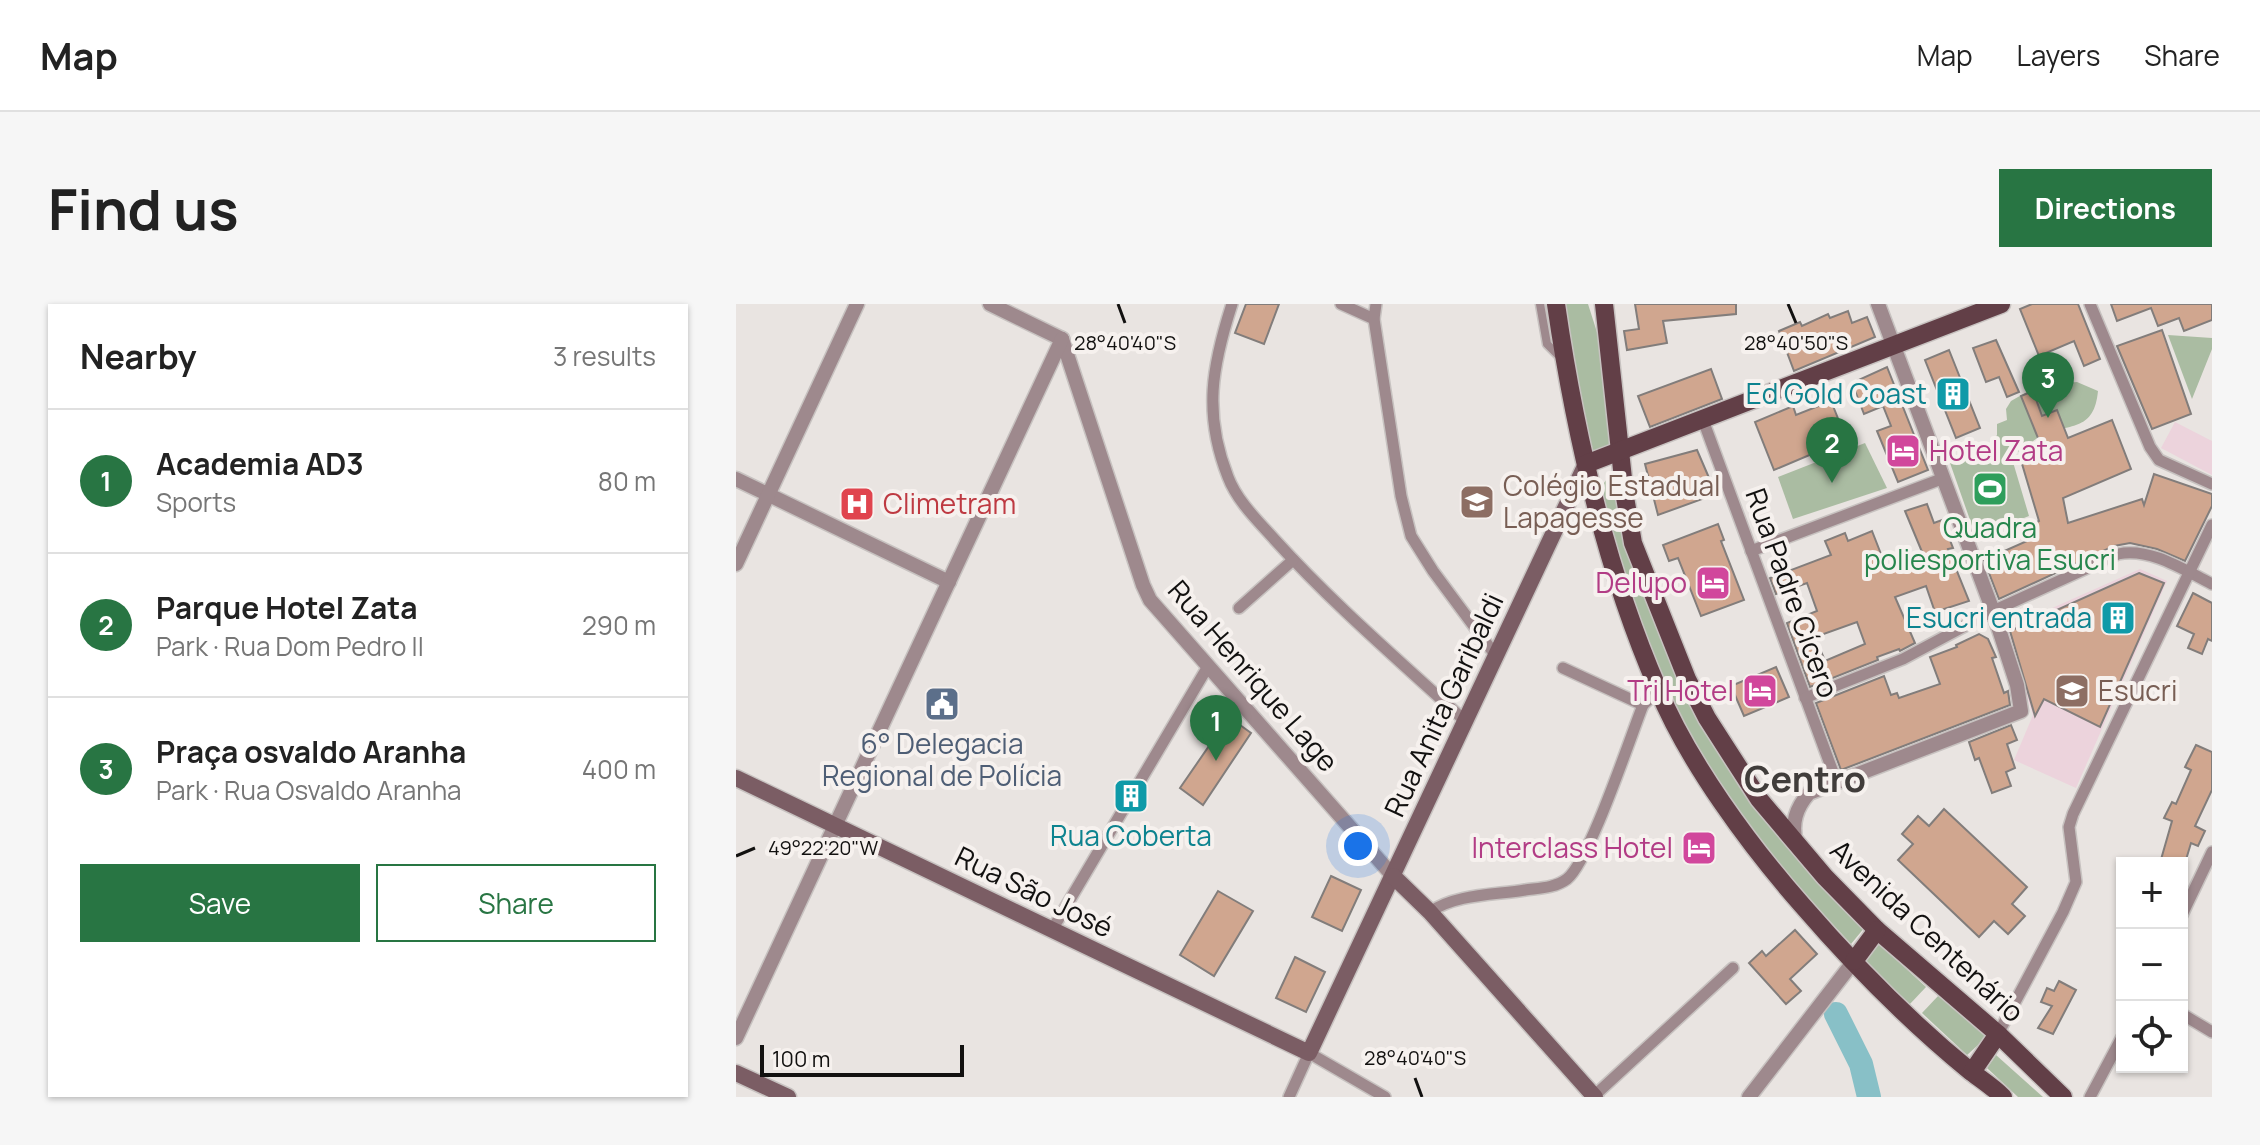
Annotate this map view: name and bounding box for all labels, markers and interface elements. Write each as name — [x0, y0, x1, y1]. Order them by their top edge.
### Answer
text: Map — [40, 29, 118, 81]
text: Map — [1917, 36, 1973, 74]
text: Layers — [2017, 36, 2100, 74]
text: Share — [2144, 36, 2220, 74]
button: Directions — [1999, 169, 2212, 247]
text: Find us — [48, 170, 239, 247]
text: 28°40'40"S — [1074, 329, 1176, 356]
text: 28°40'50"S — [1744, 329, 1848, 356]
text: Nearby — [80, 333, 196, 379]
text: 3 results — [553, 338, 656, 374]
pin: 3 — [2022, 352, 2074, 418]
place label: Ed Gold Coast — [1746, 374, 1927, 412]
building icon: Ed Gold Coast — [1934, 375, 1972, 413]
pin: 2 — [1806, 417, 1858, 483]
place label: Hotel Zata — [1929, 431, 2063, 469]
hotel icon: Hotel Zata — [1884, 432, 1922, 470]
text: Academia AD3 — [156, 443, 364, 484]
text: 1 — [100, 463, 112, 499]
text: 80 m — [598, 463, 656, 499]
place label: Colégio Estadual Lapagesse — [1503, 466, 1721, 536]
sports icon: Quadra poliesportiva Esucri — [1971, 470, 2009, 508]
school or university icon: Colégio Estadual Lapagesse — [1458, 483, 1496, 521]
street label: Rua Padre Cícero — [1737, 483, 1848, 703]
text: Sports — [156, 484, 236, 520]
place label: Climetram — [883, 484, 1016, 522]
hospital icon: Climetram — [838, 485, 876, 523]
place label: Quadra poliesportiva Esucri — [1864, 508, 2116, 578]
place label: Delupo — [1596, 563, 1687, 601]
hotel icon: Delupo — [1694, 564, 1732, 602]
street label: Rua Henrique Lage — [1160, 572, 1347, 779]
text: Parque Hotel Zata — [156, 587, 418, 628]
street label: Rua Anita Garibaldi — [1375, 587, 1512, 822]
place label: Esucri entrada — [1906, 598, 2092, 636]
building icon: Esucri entrada — [2099, 599, 2137, 637]
text: 2 — [98, 607, 114, 643]
text: 290 m — [582, 607, 656, 643]
text: Park · Rua Dom Pedro II — [156, 628, 424, 664]
place label: Tri Hotel — [1627, 671, 1734, 709]
place label: Esucri — [2098, 671, 2177, 709]
hotel icon: Tri Hotel — [1741, 672, 1779, 710]
school or university icon: Esucri — [2053, 672, 2091, 710]
public building icon: 6° Delegacia Regional de Polícia — [923, 685, 961, 723]
pin: 1 — [1190, 695, 1242, 761]
place label: 6° Delegacia Regional de Polícia — [822, 724, 1062, 794]
text: Praça osvaldo Aranha — [156, 731, 466, 772]
text: 3 — [98, 751, 114, 787]
text: 400 m — [582, 751, 656, 787]
district label: Centro — [1744, 754, 1866, 803]
text: Park · Rua Osvaldo Aranha — [156, 772, 462, 808]
building icon: Rua Coberta — [1112, 777, 1150, 815]
place label: Rua Coberta — [1050, 816, 1212, 854]
your location — [1338, 826, 1378, 866]
place label: Interclass Hotel — [1472, 828, 1673, 866]
hotel icon: Interclass Hotel — [1680, 829, 1718, 867]
street label: Avenida Centenário — [1823, 831, 2033, 1030]
text: 49°22'20"W — [768, 834, 878, 861]
street label: Rua São José — [949, 837, 1120, 946]
map controls — [2116, 857, 2188, 1073]
button: + — [2116, 857, 2188, 929]
button: Save — [80, 864, 360, 942]
button: Share — [376, 864, 656, 942]
button: − — [2116, 929, 2188, 1001]
button: locate — [2116, 1001, 2188, 1073]
scale bar — [760, 1041, 964, 1077]
text: 100 m — [772, 1044, 830, 1074]
text: 28°40'40"S — [1364, 1044, 1466, 1071]

